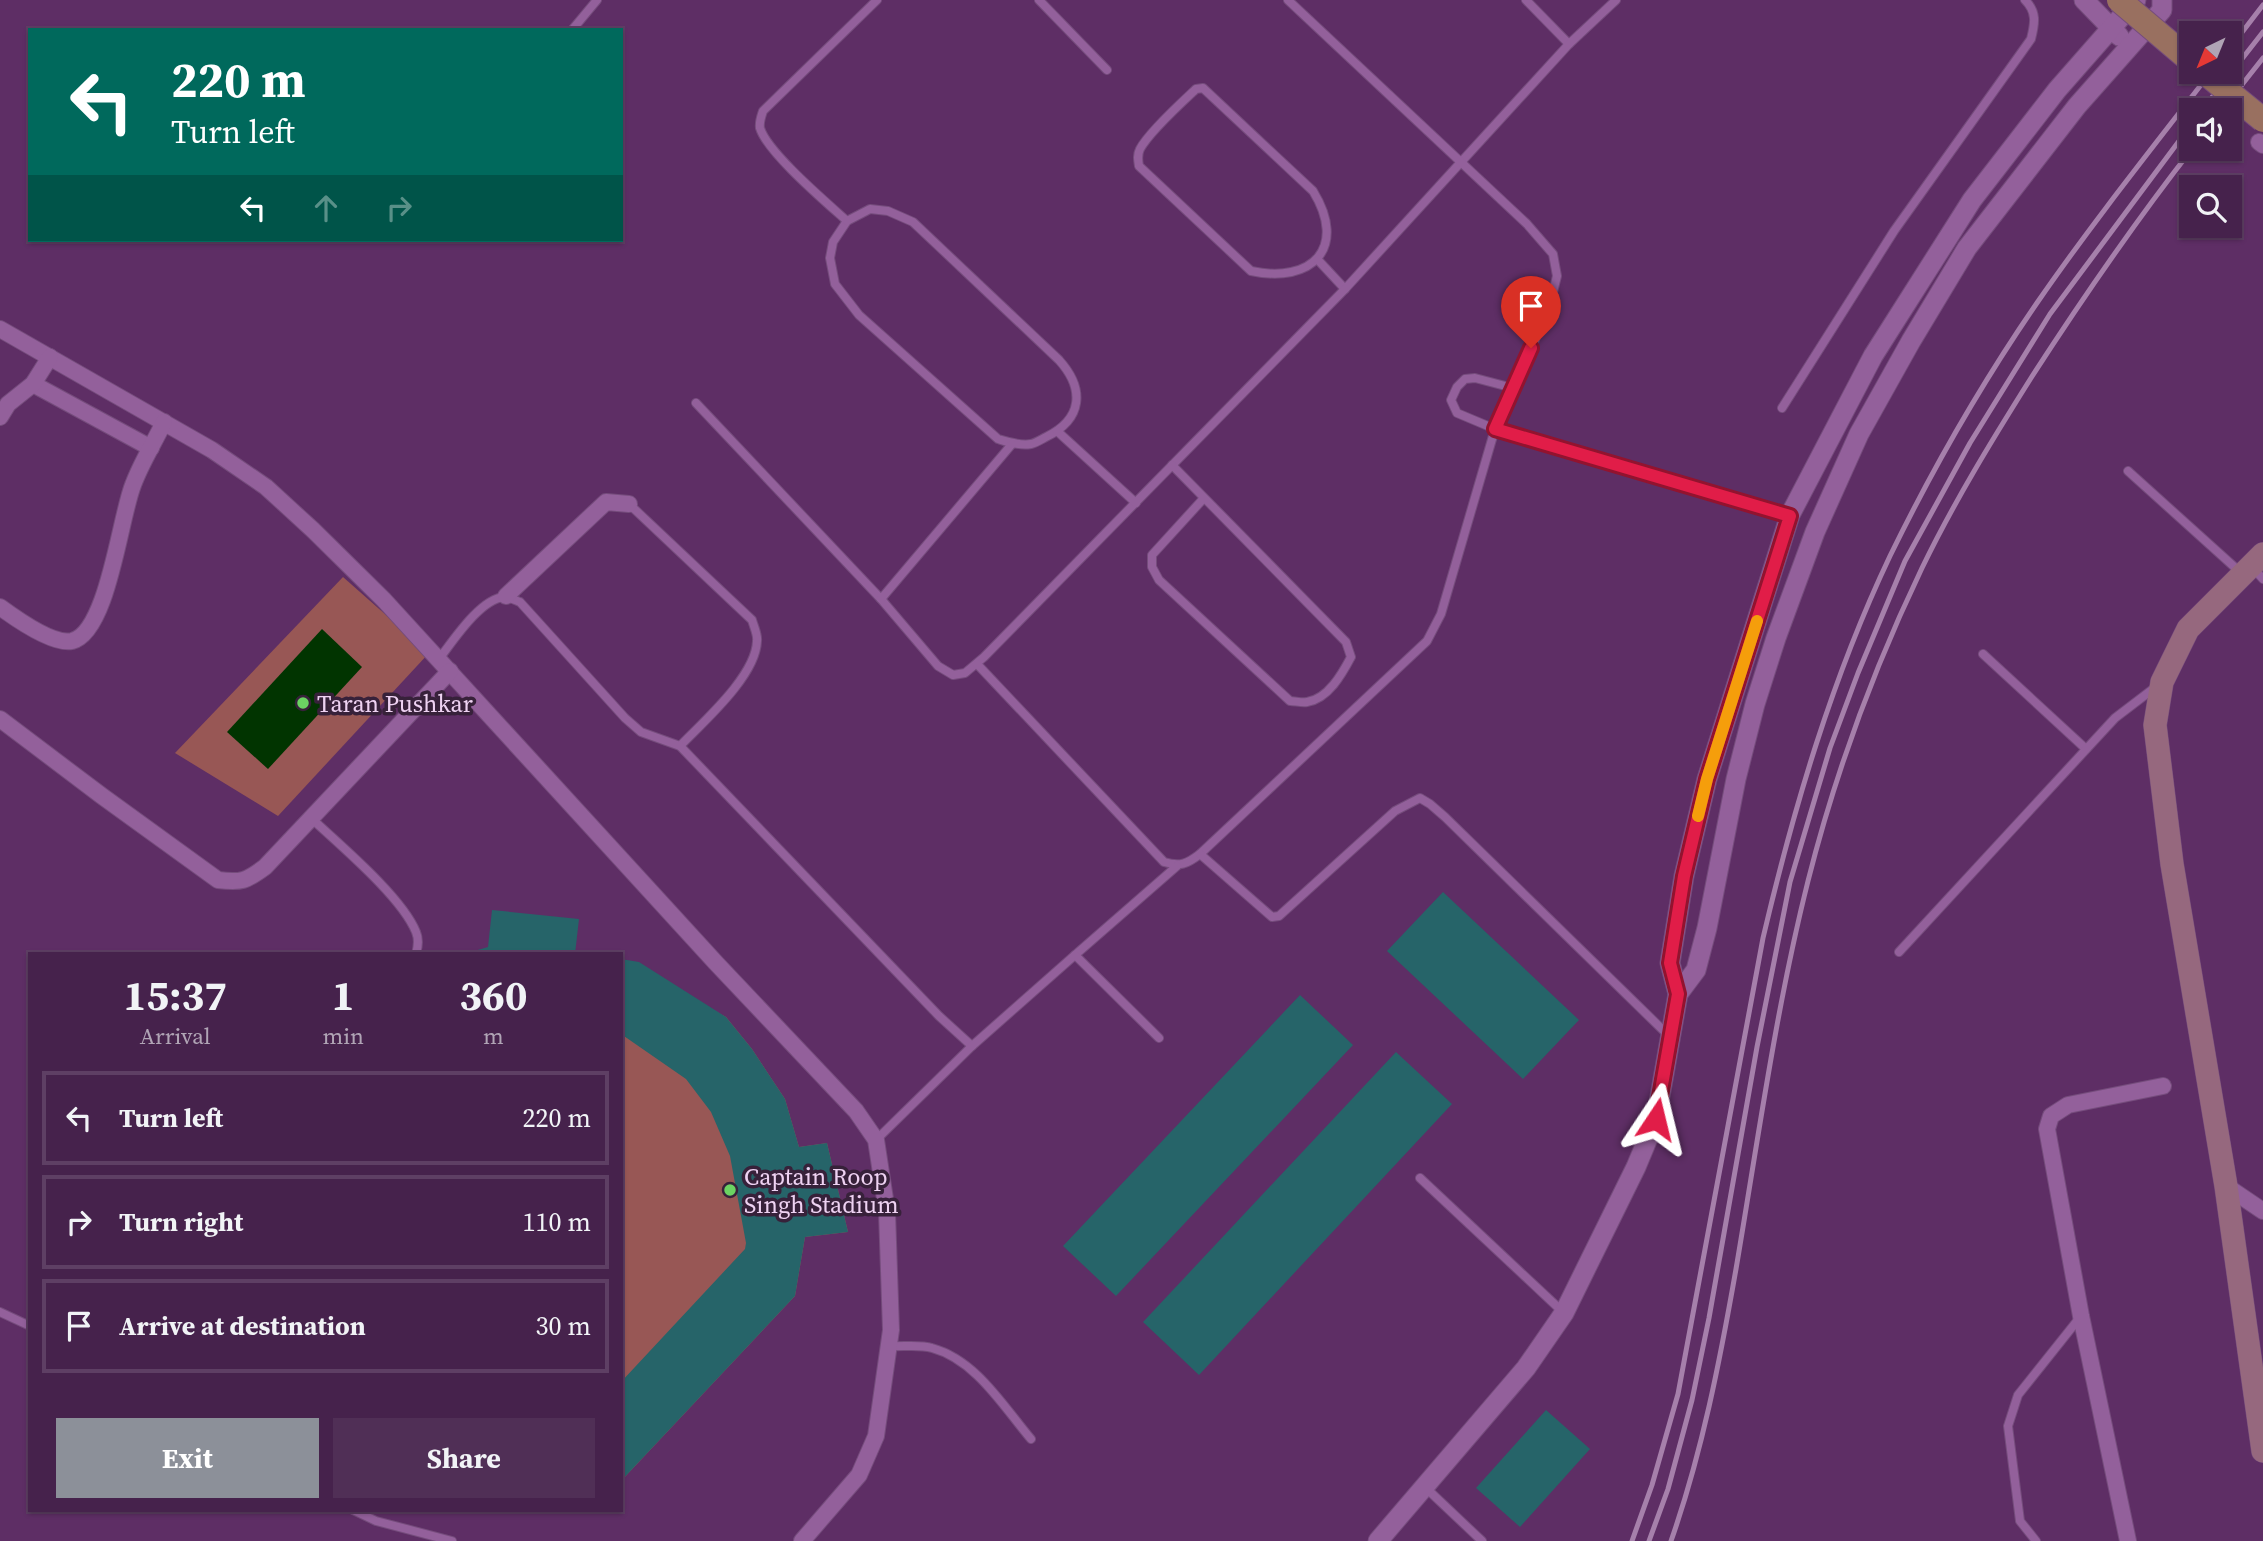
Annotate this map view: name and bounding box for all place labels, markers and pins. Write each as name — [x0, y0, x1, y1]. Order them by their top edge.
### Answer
pin — [1501, 276, 1561, 348]
place label: Taran Pushkar — [317, 687, 473, 720]
marker: Taran Pushkar — [295, 695, 311, 711]
place label: Captain Roop Singh Stadium — [744, 1160, 899, 1221]
marker: Captain Roop Singh Stadium — [722, 1182, 738, 1198]

